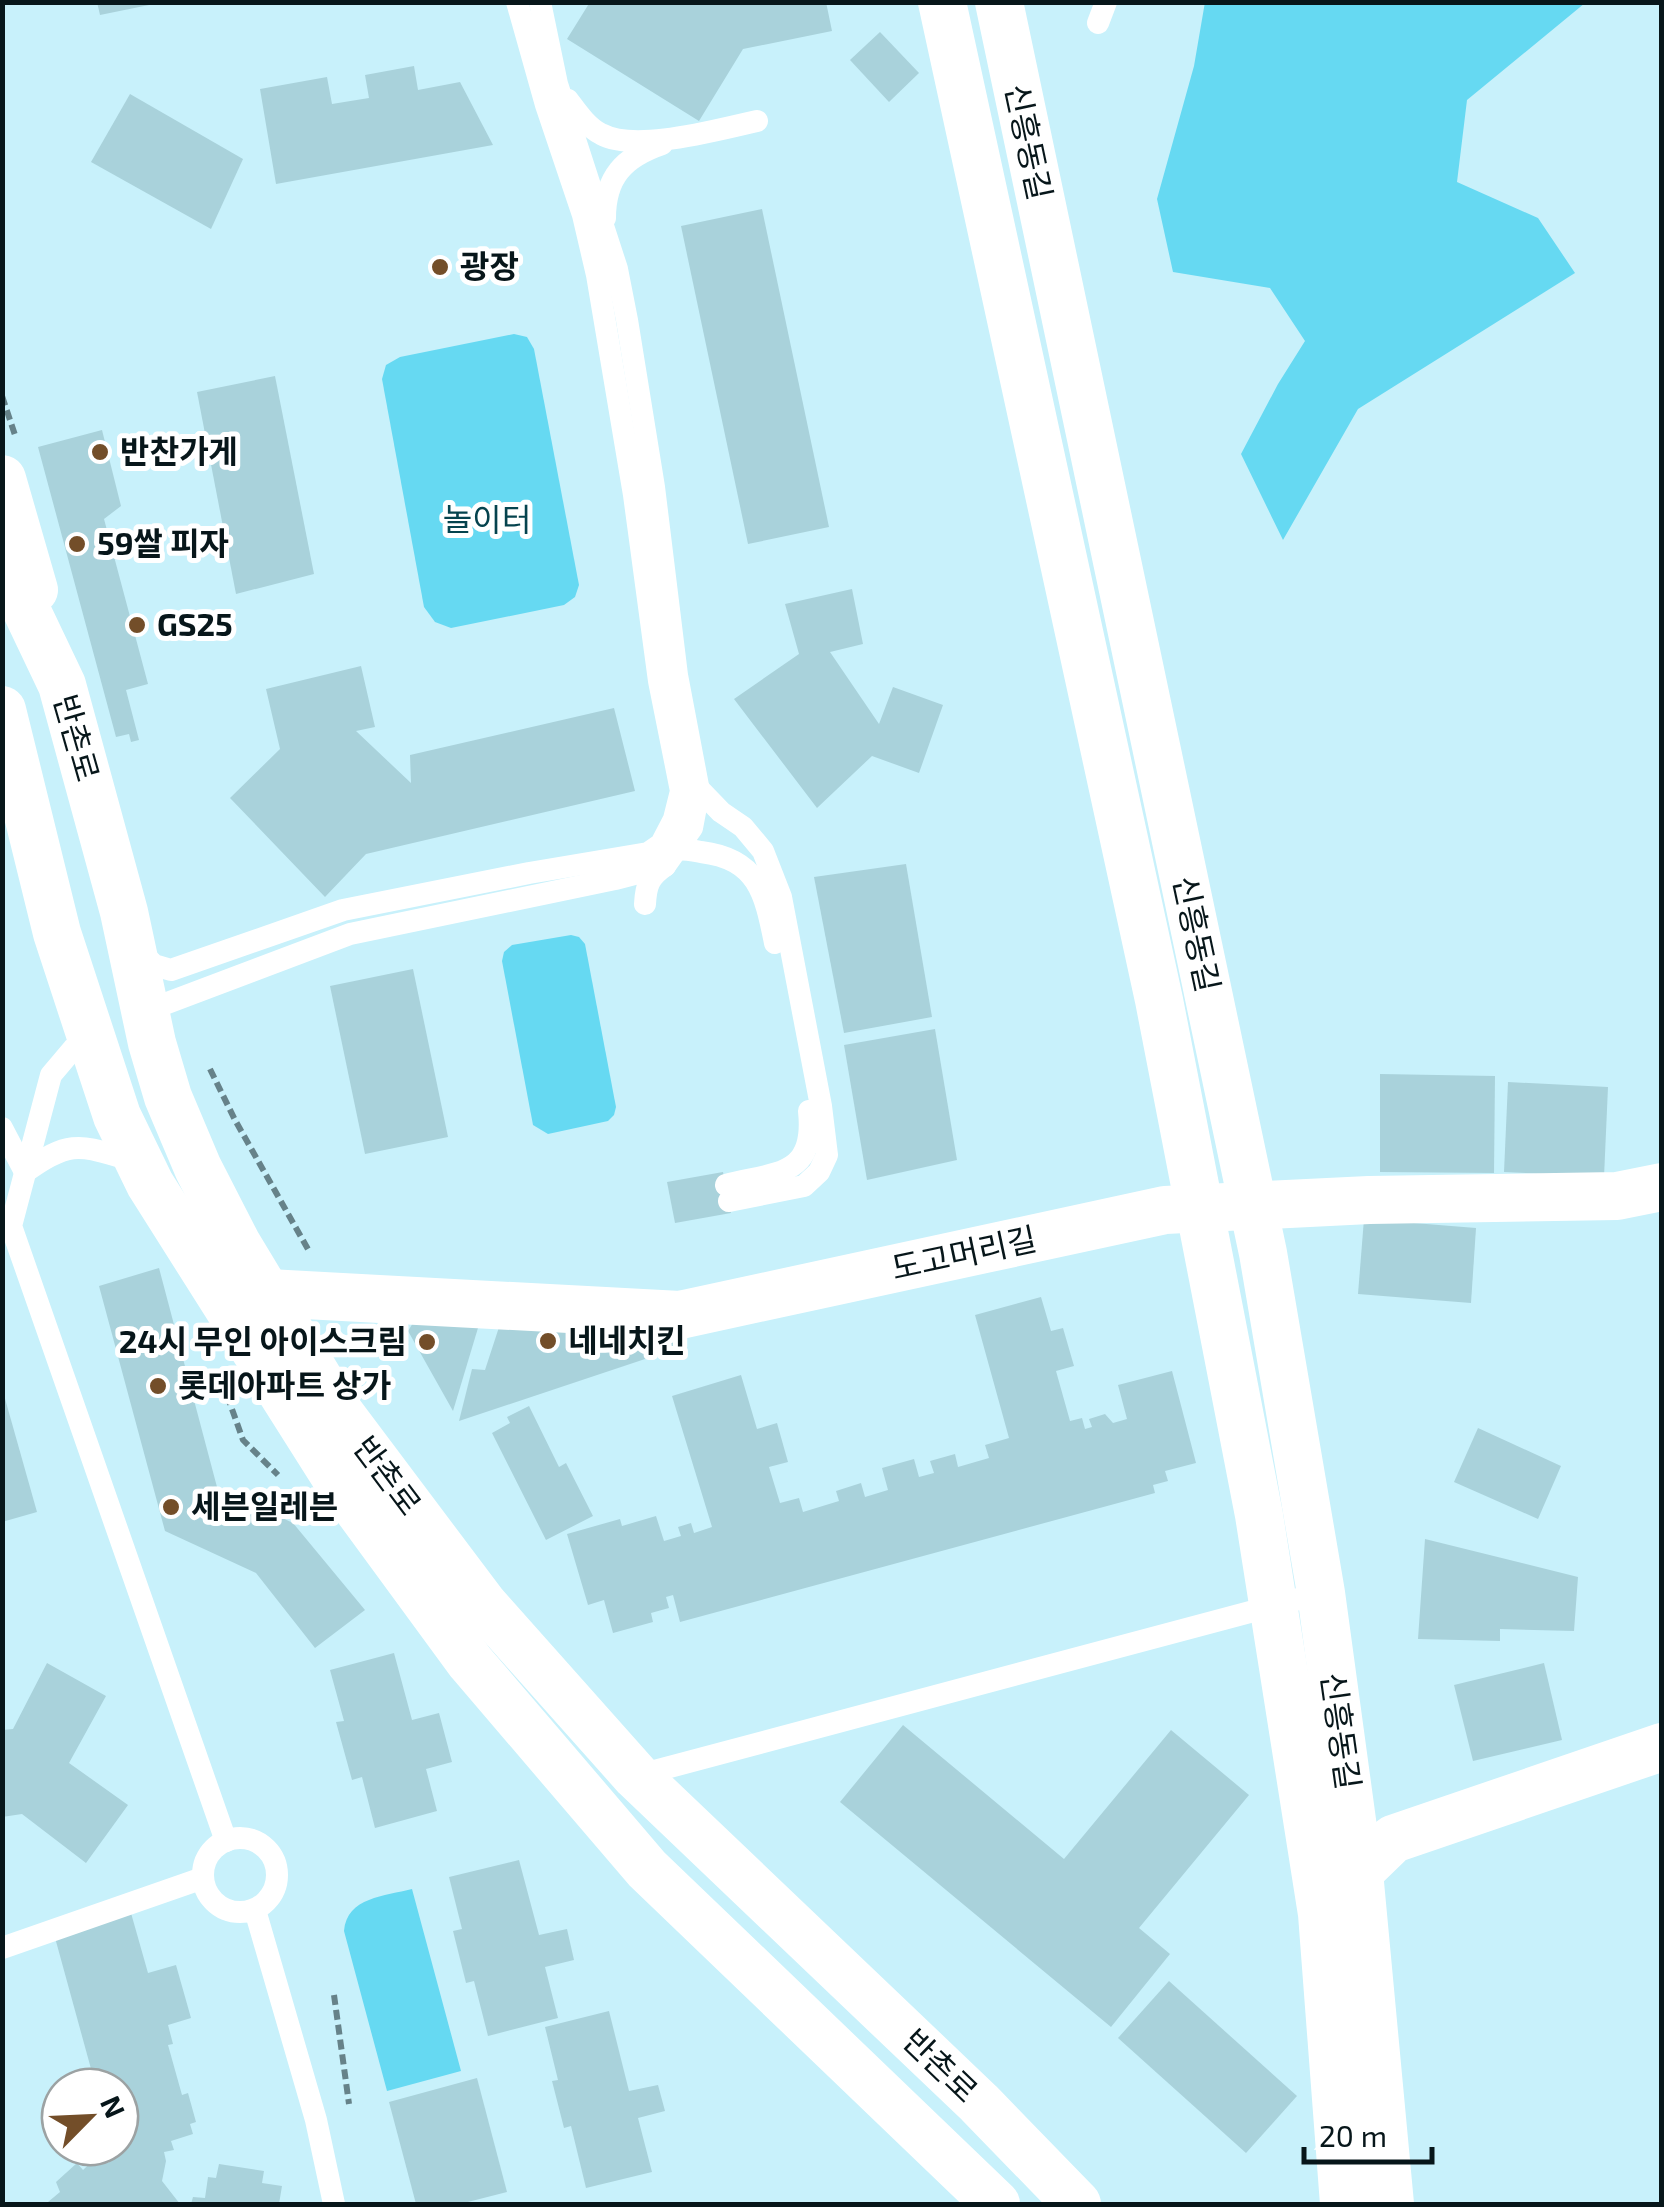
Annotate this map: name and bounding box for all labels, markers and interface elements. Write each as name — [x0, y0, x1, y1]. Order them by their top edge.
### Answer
street label: 신흥동길 — [999, 80, 1061, 203]
place label: 광장 — [460, 246, 519, 284]
marker: 광장 — [429, 256, 451, 278]
place label: 반찬가게 — [120, 431, 238, 469]
marker: 반찬가게 — [89, 441, 111, 463]
park label: 놀이터 — [443, 499, 531, 537]
place label: 59쌀 피자 — [97, 523, 229, 561]
marker: 59쌀 피자 — [66, 533, 88, 555]
place label: GS25 — [157, 604, 233, 642]
marker: GS25 — [126, 614, 148, 636]
street label: 반촌로 — [47, 690, 108, 785]
street label: 신흥동길 — [1167, 872, 1229, 995]
street label: 도고머리길 — [888, 1218, 1040, 1286]
place label: 네네치킨 — [568, 1320, 686, 1358]
place label: 24시 무인 아이스크림 — [119, 1321, 407, 1359]
marker: 네네치킨 — [537, 1330, 559, 1352]
marker: 24시 무인 아이스크림 — [416, 1331, 438, 1353]
place label: 롯데아파트 상가 — [178, 1365, 392, 1403]
marker: 롯데아파트 상가 — [147, 1375, 169, 1397]
street label: 반촌로 — [347, 1428, 430, 1522]
place label: 세븐일레븐 — [191, 1486, 338, 1524]
marker: 세븐일레븐 — [160, 1496, 182, 1518]
street label: 신흥동길 — [1315, 1670, 1369, 1792]
street label: 반촌로 — [896, 2020, 986, 2109]
north arrow — [40, 2067, 140, 2167]
text: N — [94, 2090, 133, 2123]
scale bar — [1304, 2102, 1432, 2164]
text: 20 m — [1319, 2117, 1387, 2153]

